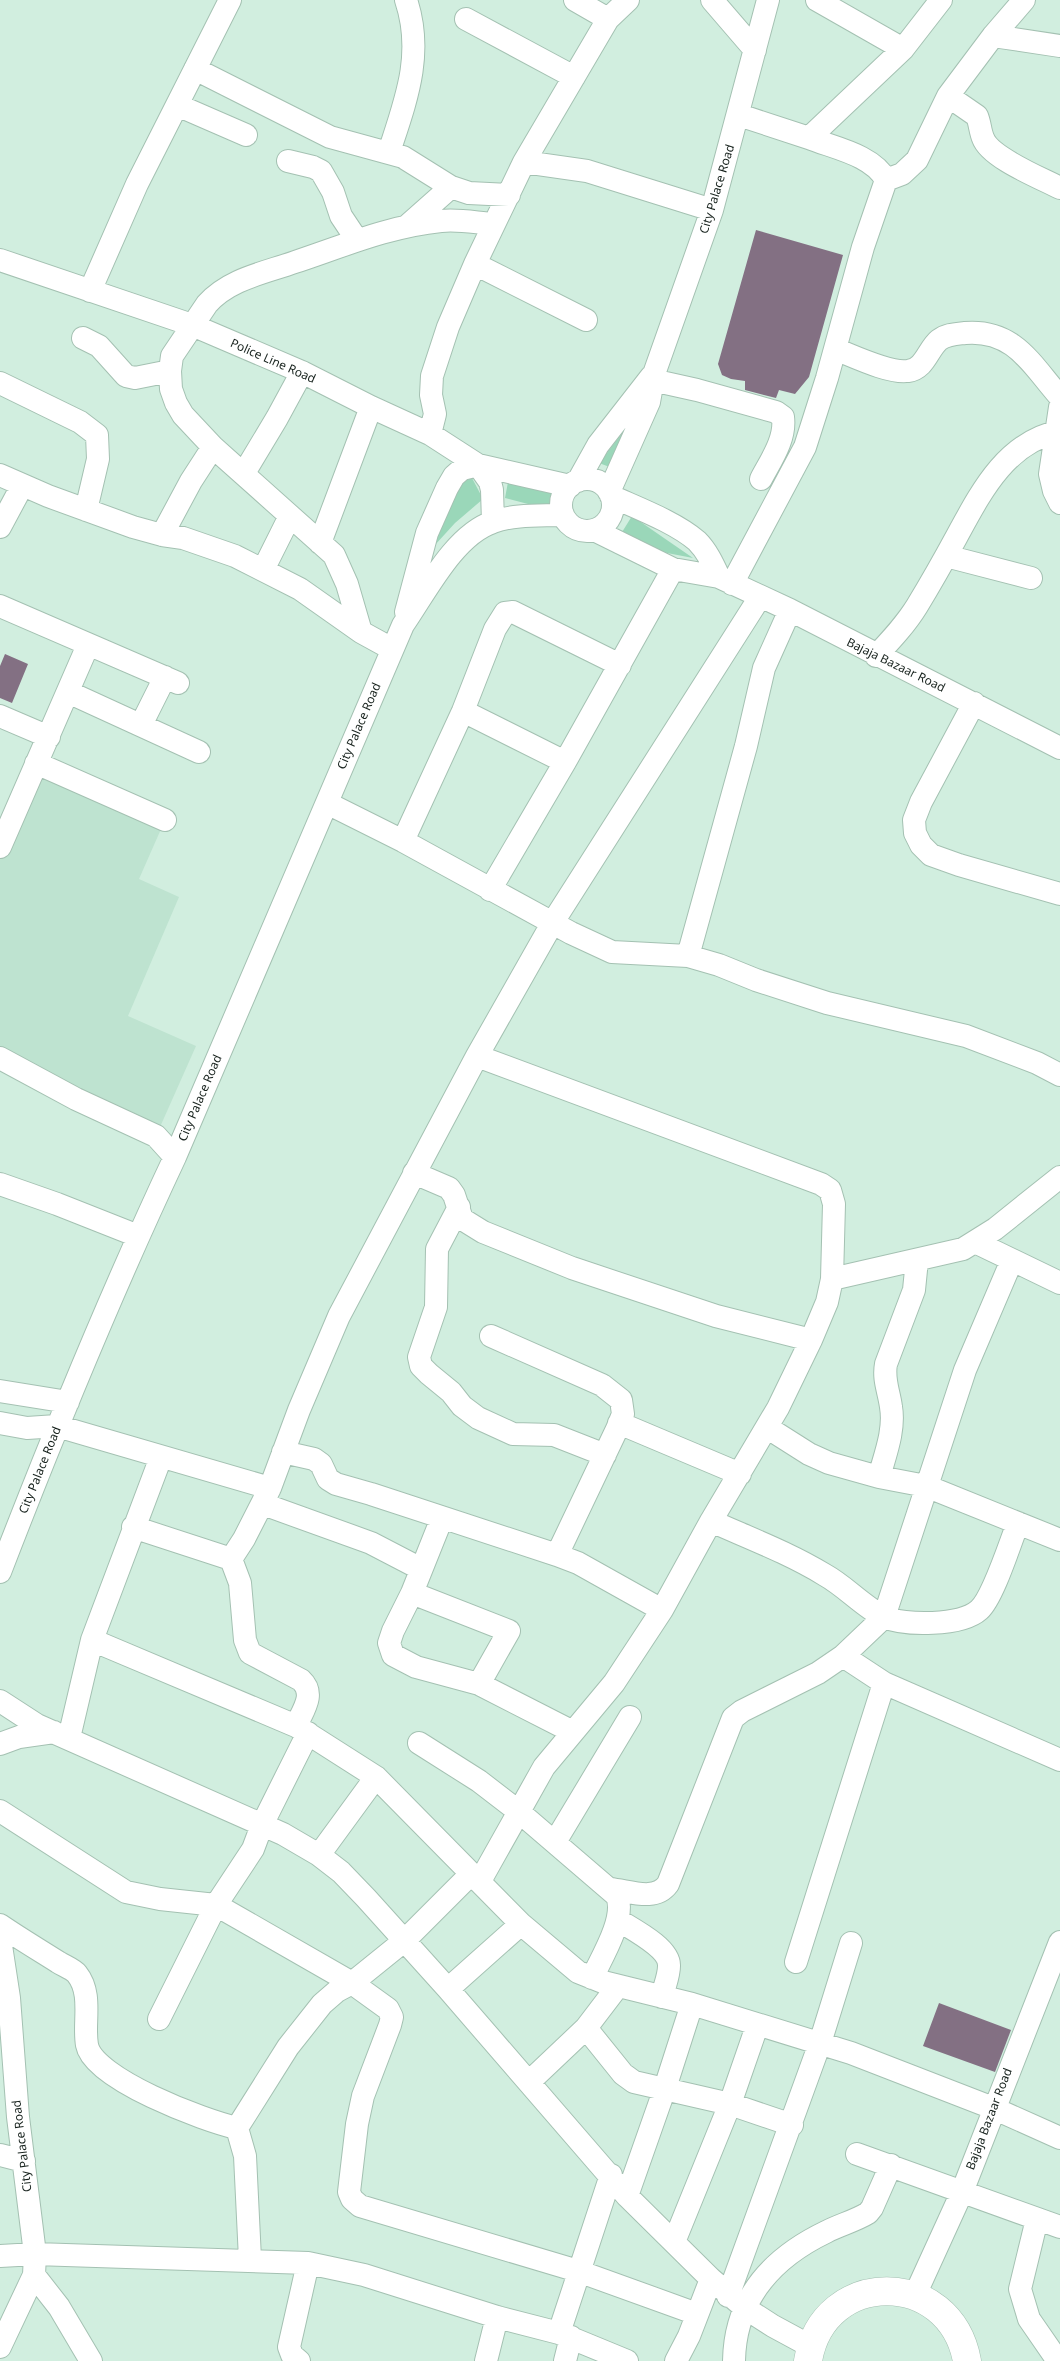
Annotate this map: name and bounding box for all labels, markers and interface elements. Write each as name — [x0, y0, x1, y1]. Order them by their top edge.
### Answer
street label: City Palace Road — [695, 142, 738, 236]
street label: Police Line Road — [228, 334, 319, 387]
street label: Bajaja Bazaar Road — [844, 633, 948, 696]
street label: City Palace Road — [333, 680, 384, 772]
street label: City Palace Road — [174, 1052, 225, 1144]
street label: City Palace Road — [14, 1424, 65, 1516]
street label: Bajaja Bazaar Road — [961, 2065, 1016, 2172]
street label: City Palace Road — [7, 2099, 36, 2193]

